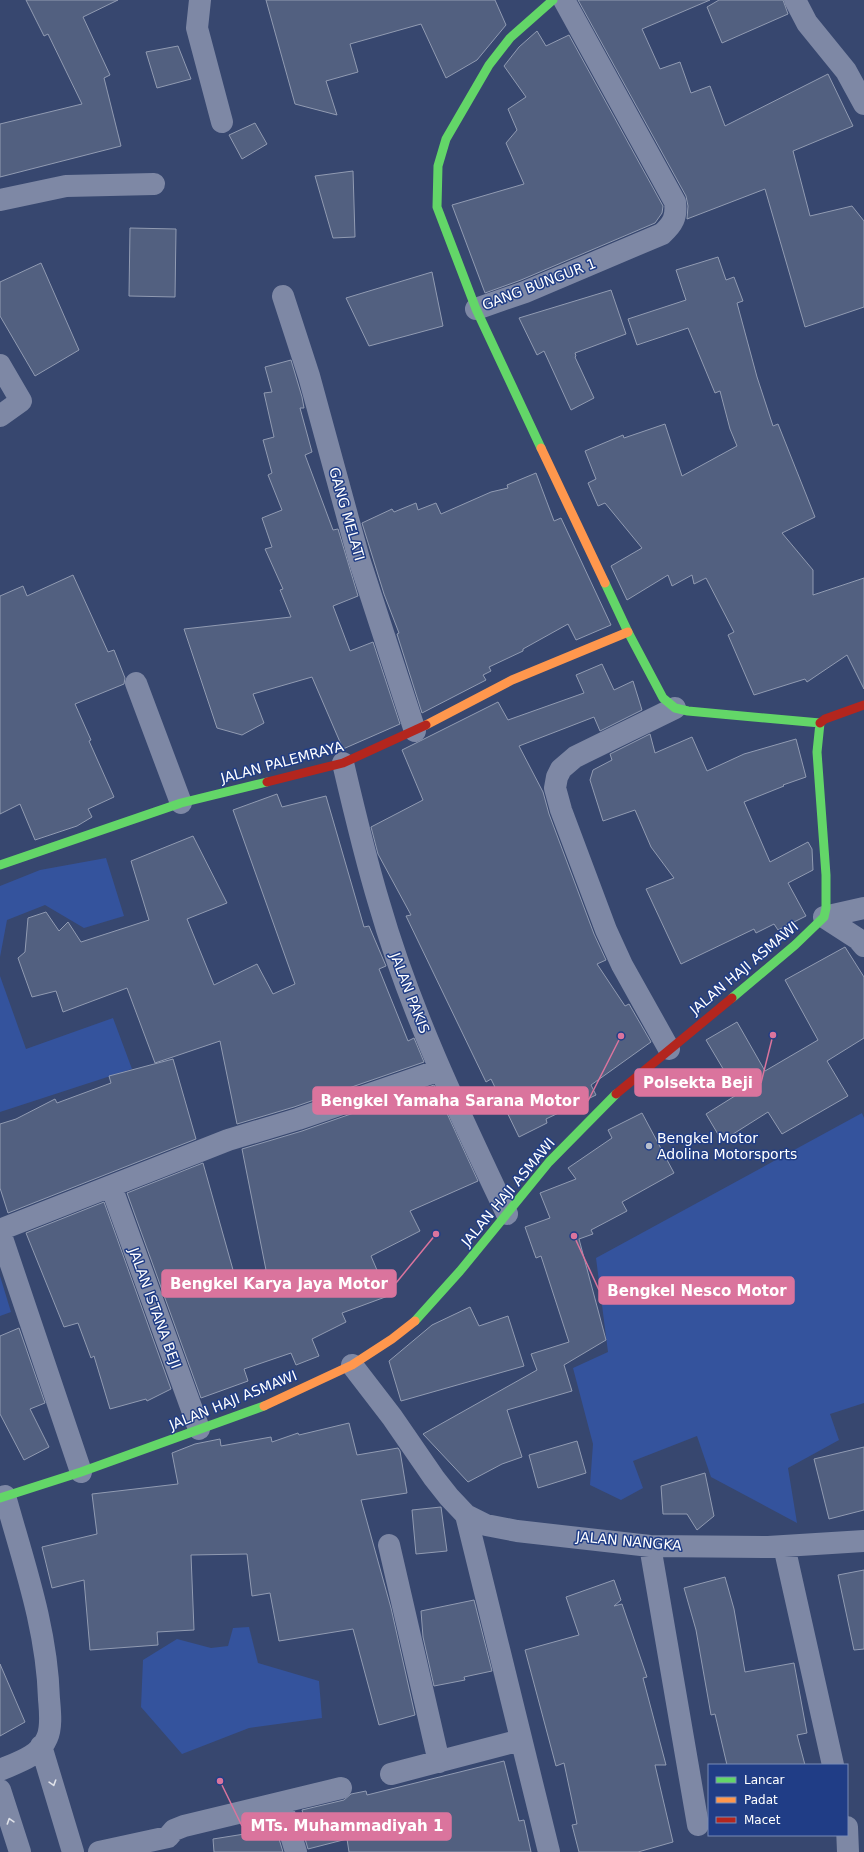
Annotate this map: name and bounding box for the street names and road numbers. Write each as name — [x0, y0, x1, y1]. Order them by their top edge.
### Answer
street label: GANG BUNGUR 1 — [480, 255, 598, 313]
street label: GANG MELATI — [326, 465, 368, 563]
street label: JALAN PALEMRAYA — [218, 738, 346, 786]
street label: JALAN HAJI ASMAWI — [686, 918, 801, 1019]
street label: JALAN PAKIS — [387, 949, 433, 1036]
street label: JALAN HAJI ASMAWI — [457, 1135, 558, 1250]
street label: JALAN ISTANA BEJI — [125, 1244, 184, 1371]
street label: JALAN HAJI ASMAWI — [166, 1367, 299, 1433]
street label: JALAN NANGKA — [575, 1528, 683, 1554]

